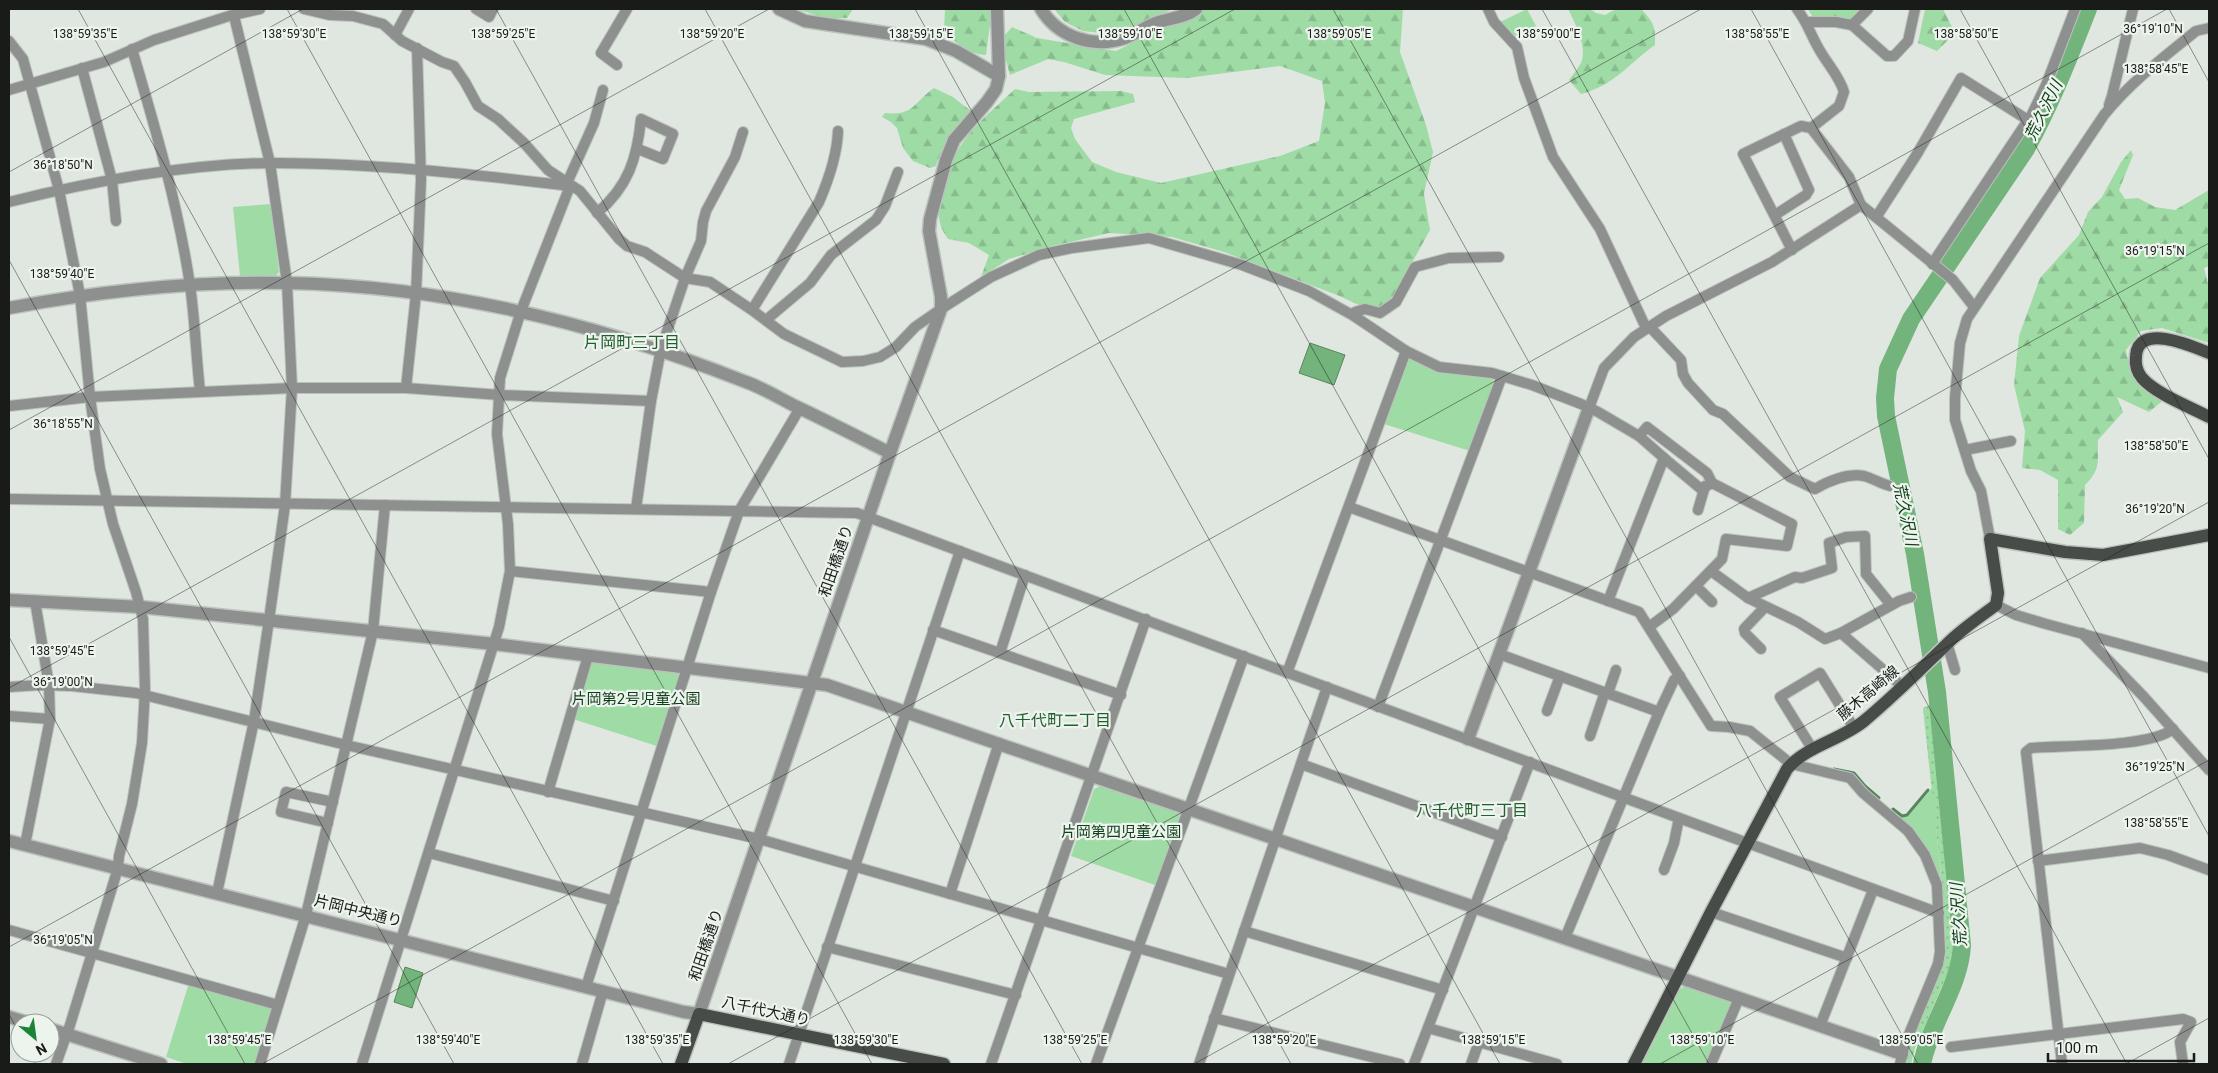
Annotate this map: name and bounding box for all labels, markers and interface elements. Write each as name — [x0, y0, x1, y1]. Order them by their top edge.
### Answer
text: 36°19'10"N — [2123, 22, 2183, 36]
text: 138°59'35"E — [53, 27, 117, 41]
text: 138°59'30"E — [262, 27, 326, 41]
text: 138°59'25"E — [471, 27, 535, 41]
text: 138°59'20"E — [680, 27, 744, 41]
text: 138°59'15"E — [889, 27, 953, 41]
text: 138°59'10"E — [1098, 27, 1162, 41]
text: 138°59'05"E — [1307, 27, 1371, 41]
text: 138°59'00"E — [1516, 27, 1580, 41]
text: 138°58'55"E — [1725, 27, 1789, 41]
text: 138°58'50"E — [1934, 27, 1998, 41]
text: 138°58'45"E — [2124, 62, 2188, 76]
water label: 荒久沢川 — [2021, 76, 2067, 143]
text: 36°18'50"N — [33, 158, 93, 172]
text: 36°19'15"N — [2125, 244, 2185, 258]
text: 138°59'40"E — [30, 267, 94, 281]
district label: 片岡町三丁目 — [584, 333, 680, 352]
text: 36°18'55"N — [33, 417, 93, 431]
text: 138°58'50"E — [2124, 439, 2188, 453]
water label: 荒久沢川 — [1890, 481, 1922, 549]
text: 36°19'20"N — [2125, 502, 2185, 516]
street label: 和田橋通り — [815, 523, 857, 599]
text: 138°59'45"E — [30, 644, 94, 658]
street label: 藤木高崎線 — [1833, 662, 1903, 724]
text: 36°19'00"N — [33, 675, 93, 689]
park label: 片岡第2号児童公園 — [572, 690, 700, 708]
district label: 八千代町二丁目 — [999, 711, 1111, 730]
text: 36°19'25"N — [2125, 760, 2185, 774]
district label: 八千代町三丁目 — [1416, 801, 1528, 820]
text: 138°58'55"E — [2124, 816, 2188, 830]
park label: 片岡第四児童公園 — [1061, 823, 1181, 841]
water label: 荒久沢川 — [1947, 880, 1970, 948]
street label: 片岡中央通り — [312, 891, 404, 931]
street label: 和田橋通り — [685, 907, 727, 983]
text: 36°19'05"N — [33, 933, 93, 947]
street label: 八千代大通り — [720, 993, 812, 1029]
north arrow — [10, 1013, 60, 1063]
scale bar — [2048, 1030, 2194, 1062]
text: 138°59'45"E — [207, 1033, 271, 1047]
text: 138°59'40"E — [416, 1033, 480, 1047]
text: 138°59'35"E — [625, 1033, 689, 1047]
text: 138°59'30"E — [834, 1033, 898, 1047]
text: 138°59'25"E — [1043, 1033, 1107, 1047]
text: 138°59'20"E — [1252, 1033, 1316, 1047]
text: 138°59'15"E — [1461, 1033, 1525, 1047]
text: 138°59'10"E — [1670, 1033, 1734, 1047]
text: 138°59'05"E — [1879, 1033, 1943, 1047]
text: 100 m — [2056, 1039, 2098, 1057]
text: N — [33, 1040, 50, 1059]

